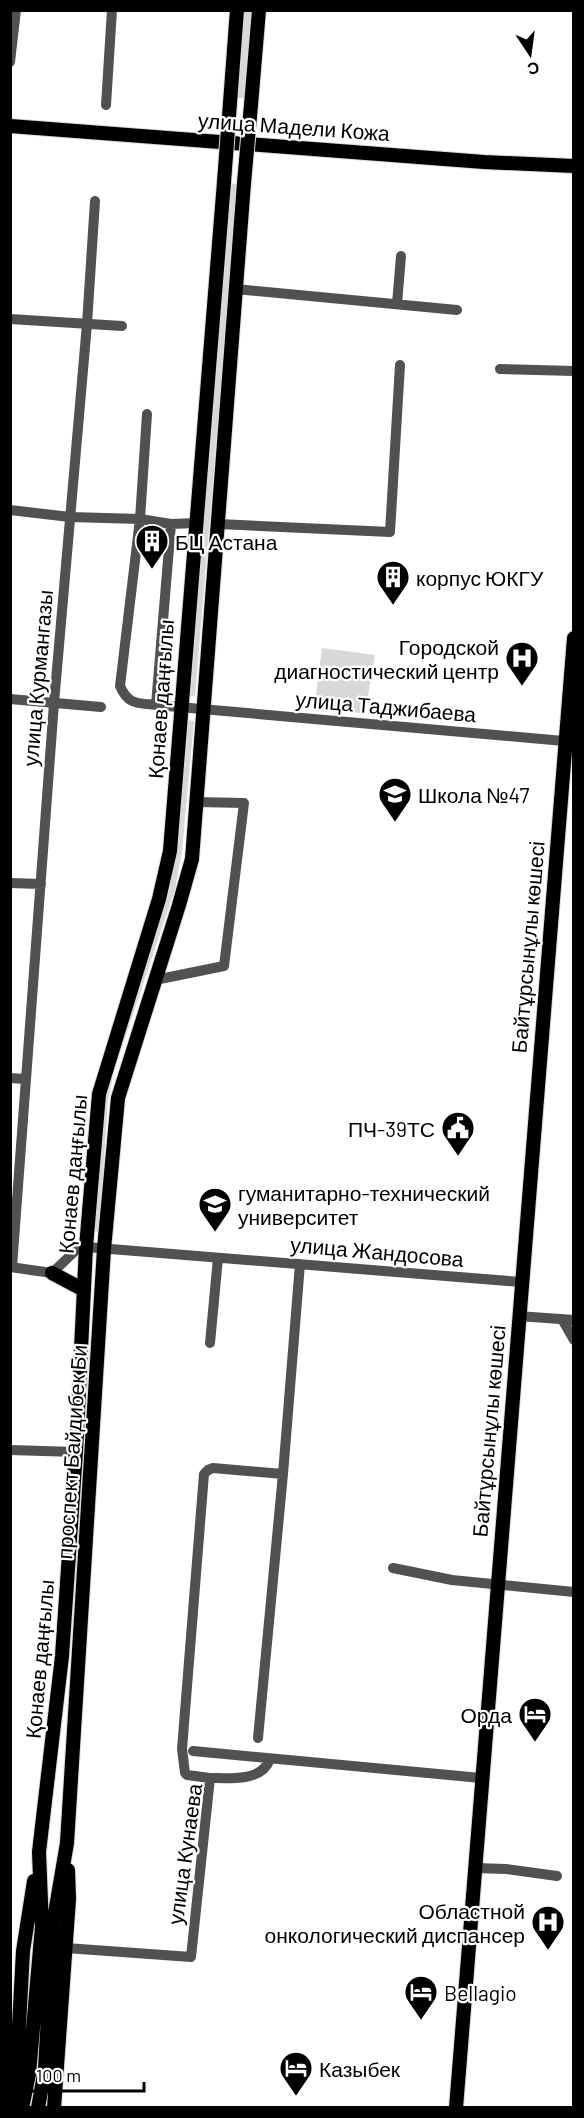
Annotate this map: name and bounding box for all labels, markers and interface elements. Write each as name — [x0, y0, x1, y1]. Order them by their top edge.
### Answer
north arrow — [500, 24, 560, 84]
text: С — [525, 59, 541, 80]
street label: улица Мадели Кожа — [197, 107, 391, 145]
building icon: БЦ Астана — [134, 523, 170, 570]
place label: БЦ Астана — [175, 529, 278, 554]
building icon: корпус ЮКГУ — [375, 559, 411, 606]
place label: корпус ЮКГУ — [416, 565, 544, 590]
street label: улица Курмангазы — [17, 589, 57, 767]
street label: Қонаев даңғылы — [142, 618, 178, 780]
place label: Городской диагностический центр — [274, 634, 499, 683]
hospital icon: Городской диагностический центр — [504, 640, 540, 687]
street label: улица Таджибаева — [295, 686, 478, 726]
school or university icon: Школа №47 — [377, 776, 413, 823]
place label: Школа №47 — [418, 782, 529, 807]
street label: Байтұрсынұлы көшесі — [505, 840, 549, 1054]
street label: Қонаев даңғылы — [53, 1093, 91, 1255]
public building icon: ПЧ-39ТС — [440, 1110, 476, 1157]
place label: ПЧ-39ТС — [348, 1116, 435, 1141]
place label: гуманитарно-технический университет — [238, 1180, 490, 1229]
school or university icon: гуманитарно-технический университет — [197, 1186, 233, 1233]
street label: улица Жандосова — [289, 1231, 465, 1271]
street label: Байтұрсынұлы көшесі — [466, 1324, 510, 1538]
street label: проспект Байдибек Би — [51, 1344, 91, 1560]
street label: Қонаев даңғылы — [20, 1578, 58, 1740]
hotel icon: Орда — [517, 1696, 553, 1743]
place label: Орда — [461, 1702, 512, 1727]
street label: улица Кунаева — [162, 1782, 206, 1926]
place label: Областной онкологический диспансер — [265, 1898, 525, 1947]
hospital icon: Областной онкологический диспансер — [530, 1904, 566, 1951]
hotel icon: Bellagio — [403, 1974, 439, 2021]
place label: Bellagio — [444, 1980, 517, 2005]
hotel icon: Казыбек — [278, 2050, 314, 2097]
scale bar — [27, 2055, 144, 2093]
place label: Казыбек — [319, 2056, 401, 2081]
text: 100 m — [36, 2064, 81, 2086]

